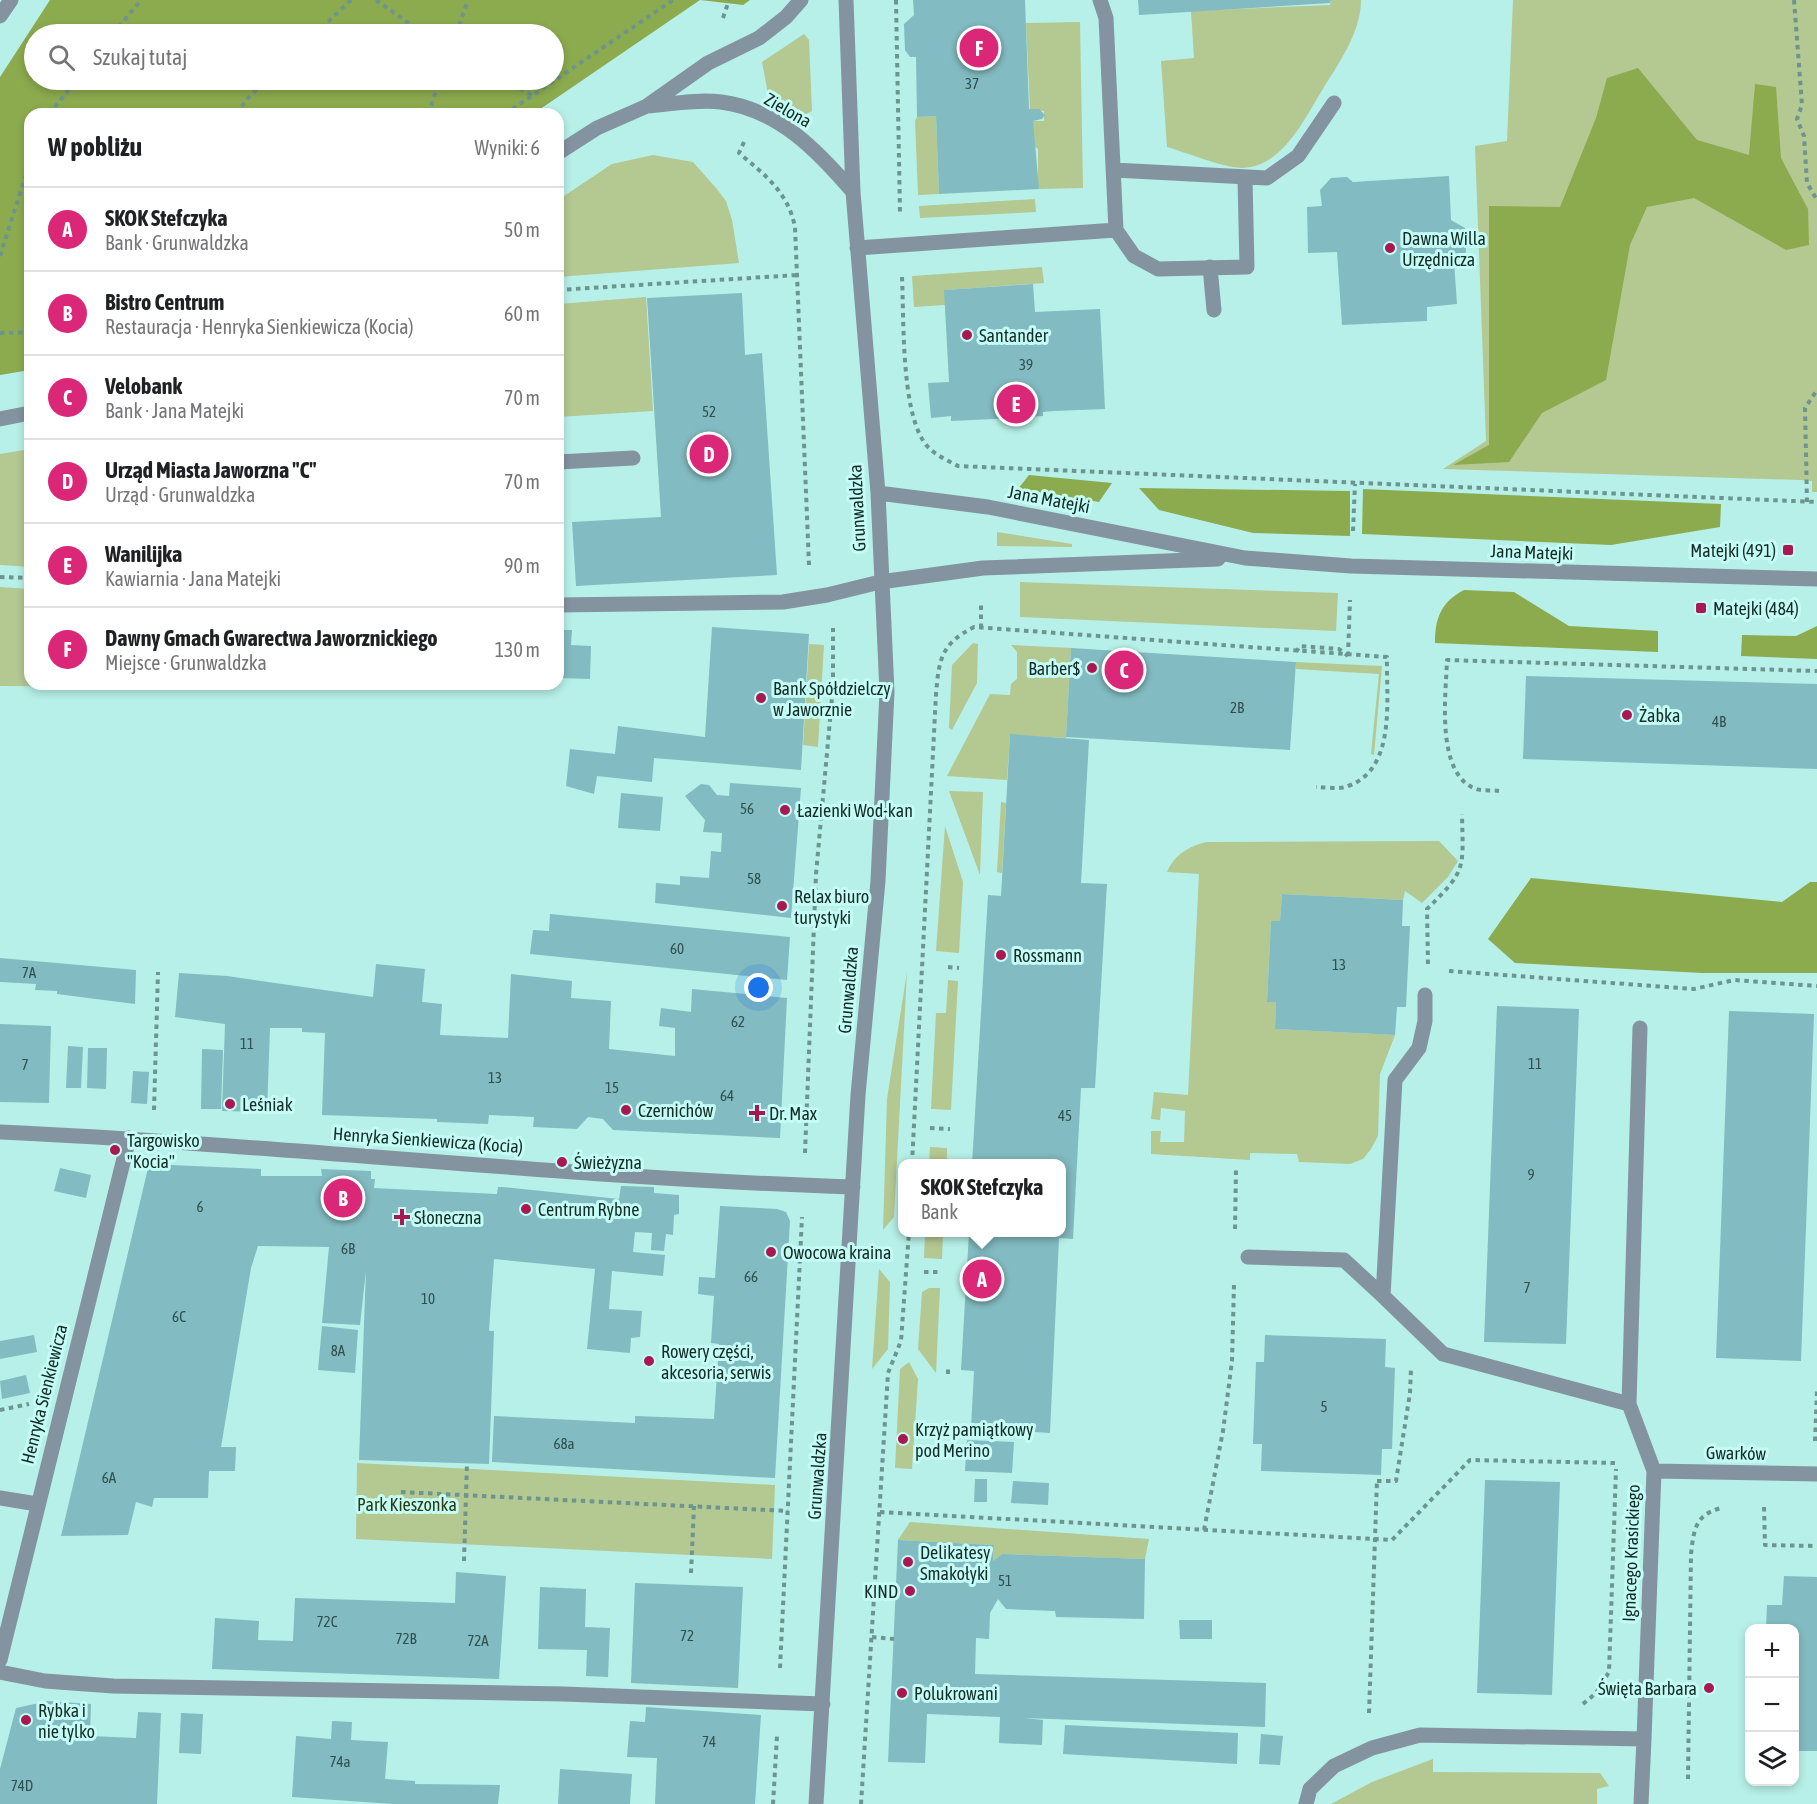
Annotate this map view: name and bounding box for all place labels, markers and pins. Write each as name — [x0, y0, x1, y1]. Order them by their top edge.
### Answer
pin: F — [960, 26, 998, 70]
place label: Dawna Willa Urzędnicza — [1402, 228, 1486, 270]
marker: Dawna Willa Urzędnicza — [1383, 241, 1397, 255]
place label: Santander — [979, 325, 1049, 346]
marker: Santander — [960, 328, 974, 342]
pin: E — [996, 382, 1036, 426]
pin: D — [690, 432, 728, 476]
place label: Matejki (491) — [1690, 540, 1776, 561]
marker: Matejki (491) — [1781, 543, 1795, 557]
place label: Matejki (484) — [1713, 598, 1799, 619]
marker: Matejki (484) — [1694, 601, 1708, 615]
pin: C — [1104, 648, 1144, 692]
place label: Barber$ — [1028, 658, 1080, 679]
marker: Barber$ — [1085, 661, 1099, 675]
place label: Bank Spółdzielczy w Jaworznie — [773, 678, 891, 720]
marker: Bank Spółdzielczy w Jaworznie — [754, 691, 768, 705]
place label: Żabka — [1639, 705, 1680, 726]
marker: Żabka — [1620, 708, 1634, 722]
place label: Łazienki Wod-kan — [797, 800, 913, 821]
marker: Łazienki Wod-kan — [778, 803, 792, 817]
place label: Relax biuro turystyki — [794, 886, 869, 928]
marker: Relax biuro turystyki — [775, 899, 789, 913]
place label: Rossmann — [1013, 945, 1082, 966]
marker: Rossmann — [994, 948, 1008, 962]
place label: Leśniak — [242, 1094, 293, 1115]
marker: Leśniak — [223, 1097, 237, 1111]
place label: Czernichów — [638, 1100, 713, 1121]
marker: Czernichów — [619, 1103, 633, 1117]
place label: Dr. Max — [769, 1103, 817, 1124]
marker: Dr. Max — [750, 1106, 764, 1120]
place label: Targowisko "Kocia" — [127, 1130, 200, 1172]
marker: Targowisko "Kocia" — [108, 1143, 122, 1157]
place label: Świeżyzna — [574, 1152, 642, 1173]
marker: Świeżyzna — [555, 1155, 569, 1169]
pin: B — [324, 1176, 362, 1220]
place label: Centrum Rybne — [538, 1199, 639, 1220]
marker: Centrum Rybne — [519, 1202, 533, 1216]
place label: Słoneczna — [414, 1207, 482, 1228]
marker: Słoneczna — [395, 1210, 409, 1224]
place label: Owocowa kraina — [783, 1242, 891, 1263]
marker: Owocowa kraina — [764, 1245, 778, 1259]
pin: A — [962, 1256, 1002, 1302]
place label: Rowery części, akcesoria, serwis — [661, 1341, 771, 1383]
marker: Rowery części, akcesoria, serwis — [642, 1354, 656, 1368]
place label: Krzyż pamiątkowy pod Merino — [915, 1419, 1034, 1461]
marker: Krzyż pamiątkowy pod Merino — [896, 1432, 910, 1446]
place label: Delikatesy Smakołyki — [920, 1542, 990, 1584]
marker: Delikatesy Smakołyki — [901, 1555, 915, 1569]
place label: KIND — [864, 1581, 898, 1602]
marker: KIND — [903, 1584, 917, 1598]
place label: Święta Barbara — [1598, 1678, 1697, 1699]
marker: Święta Barbara — [1702, 1681, 1716, 1695]
place label: Polukrowani — [914, 1683, 998, 1704]
marker: Polukrowani — [895, 1686, 909, 1700]
place label: Rybka i nie tylko — [38, 1700, 95, 1742]
marker: Rybka i nie tylko — [19, 1713, 33, 1727]

